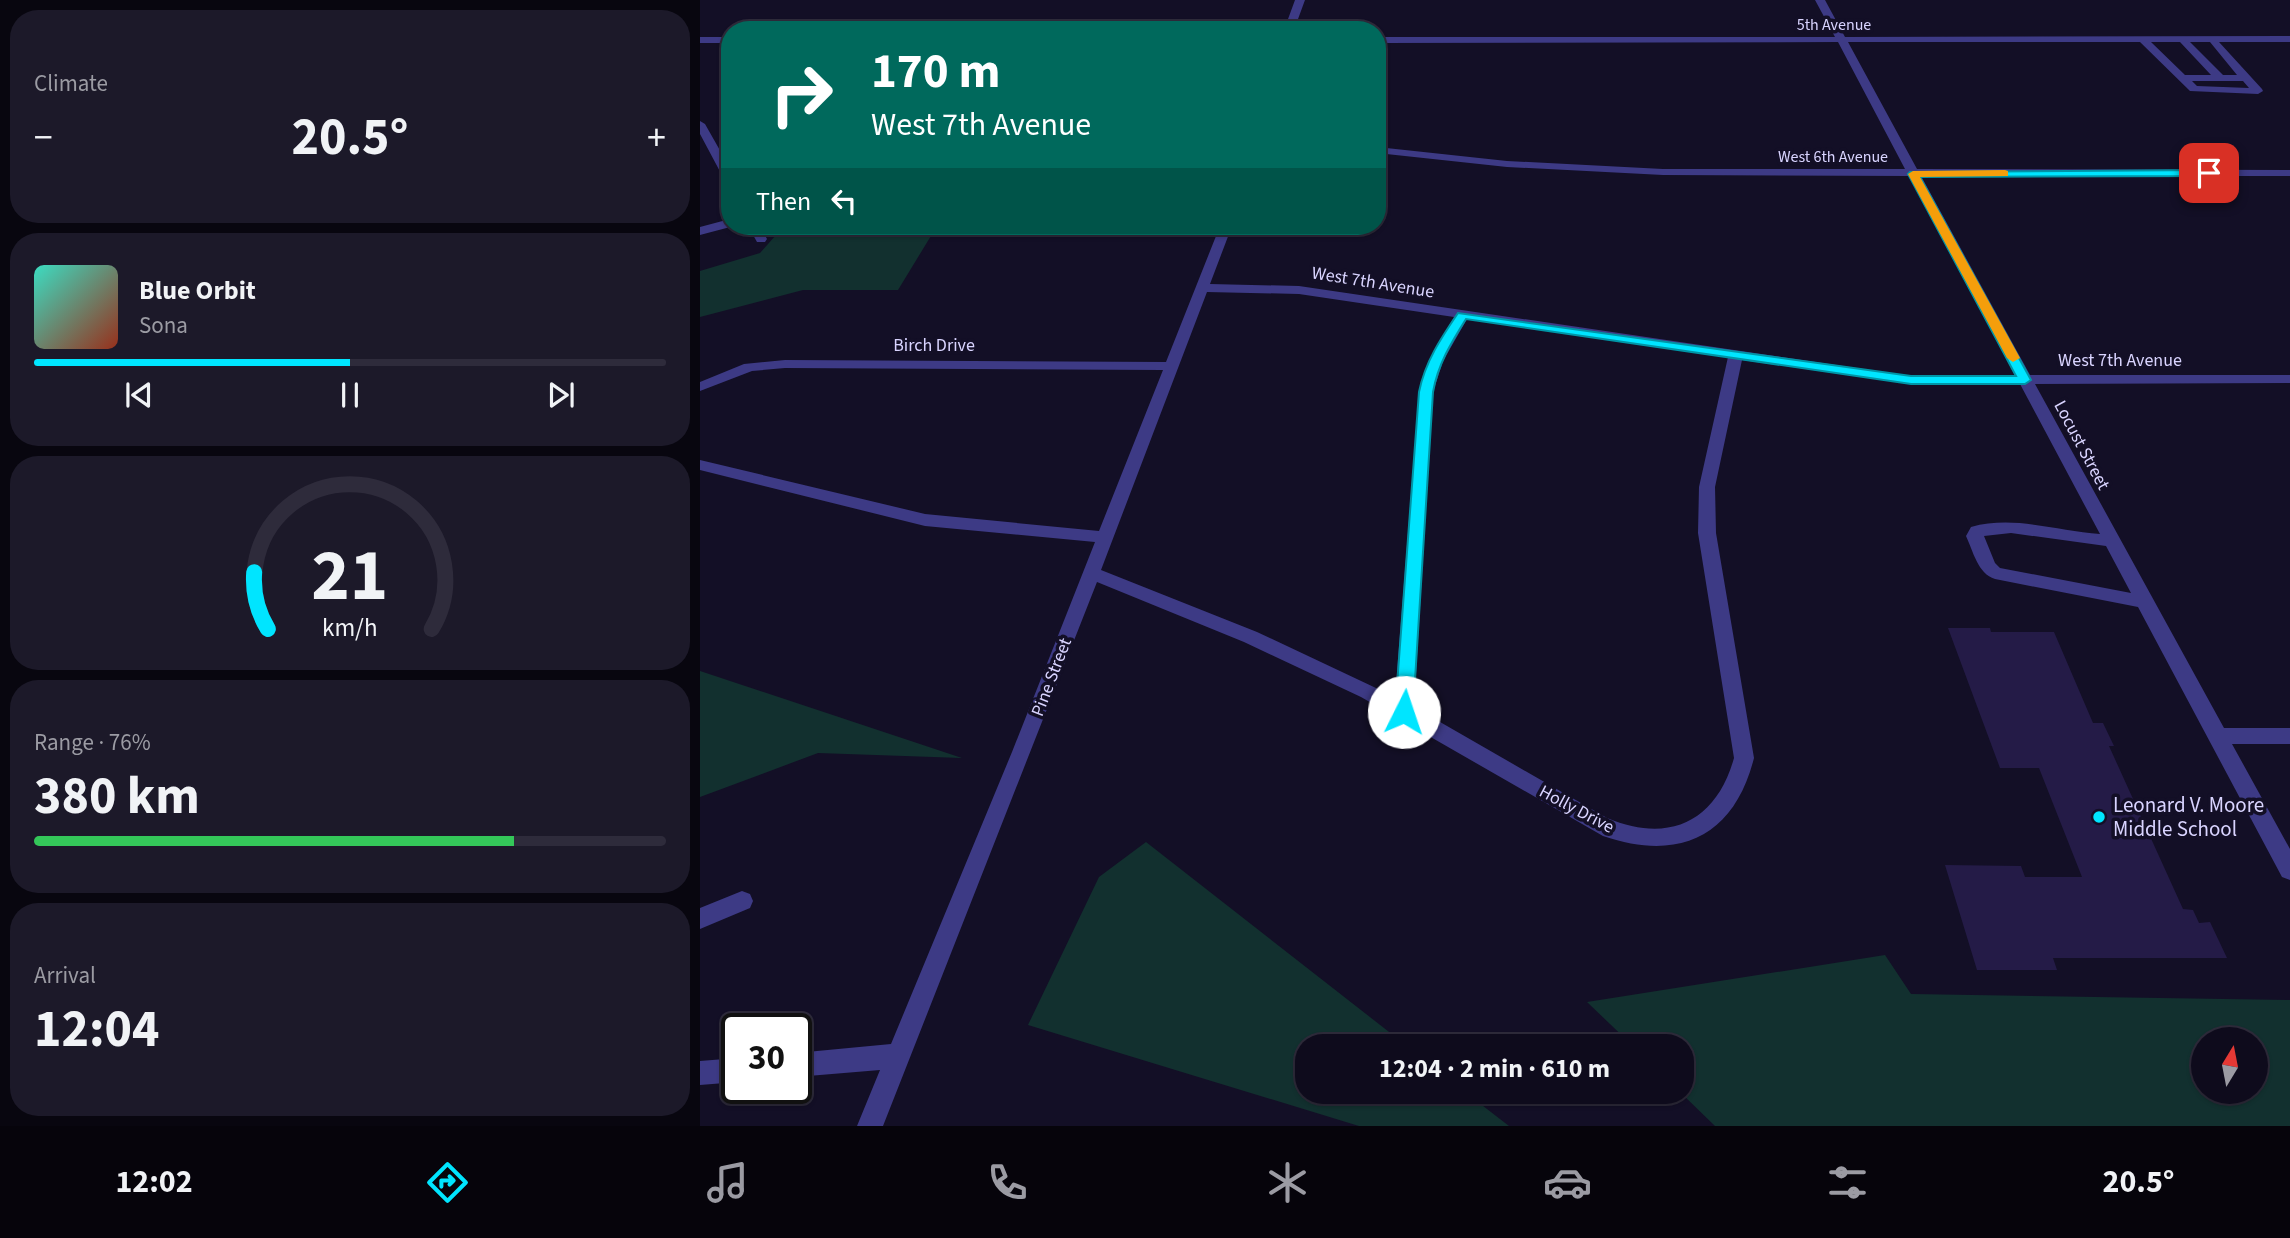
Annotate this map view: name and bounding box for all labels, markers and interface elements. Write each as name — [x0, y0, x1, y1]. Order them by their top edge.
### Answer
street label: 5th Avenue — [1797, 14, 1871, 36]
text: 170 m — [871, 37, 1000, 107]
icon: right — [756, 49, 847, 140]
text: Climate — [34, 67, 108, 100]
text: 20.5° — [292, 101, 408, 175]
text: West 7th Avenue — [871, 102, 1091, 148]
text: − — [34, 111, 53, 165]
text: + — [647, 111, 666, 165]
pin — [2179, 143, 2239, 203]
street label: West 6th Avenue — [1778, 146, 1888, 168]
icon: arrive — [2190, 154, 2228, 192]
icon: left — [825, 182, 863, 220]
text: Then — [756, 183, 811, 220]
street label: West 7th Avenue — [1310, 260, 1436, 305]
text: Blue Orbit — [139, 272, 256, 309]
text: Sona — [139, 309, 188, 342]
street label: Birch Drive — [893, 333, 975, 358]
street label: West 7th Avenue — [2058, 348, 2182, 373]
icon: previous — [120, 376, 158, 414]
icon: pause — [331, 376, 369, 414]
icon: next — [542, 376, 580, 414]
street label: Locust Street — [2047, 396, 2116, 494]
text: 21 — [312, 524, 388, 628]
text: km/h — [322, 610, 378, 646]
street label: Pine Street — [1025, 634, 1078, 720]
position arrow — [1367, 675, 1441, 749]
text: Range · 76% — [34, 726, 151, 759]
text: 380 km — [34, 760, 200, 834]
street label: Holly Drive — [1535, 779, 1619, 840]
place label: Leonard V. Moore Middle School — [2113, 790, 2264, 844]
marker: Leonard V. Moore Middle School — [2091, 809, 2107, 825]
text: Arrival — [34, 959, 96, 992]
text: 12:04 — [34, 993, 159, 1067]
speed limit sign: 30 — [721, 1013, 812, 1104]
north arrow — [2191, 1027, 2268, 1104]
map controls — [2191, 1027, 2268, 1104]
text: 12:04 · 2 min · 610 m — [1379, 1050, 1610, 1087]
icon: directions — [423, 1158, 472, 1207]
icon: music — [703, 1158, 752, 1207]
icon: phone — [983, 1158, 1032, 1207]
icon: climate — [1263, 1158, 1312, 1207]
icon: car — [1543, 1158, 1592, 1207]
icon: filters — [1823, 1158, 1872, 1207]
text: 12:02 — [115, 1159, 193, 1205]
text: 20.5° — [2103, 1159, 2174, 1205]

